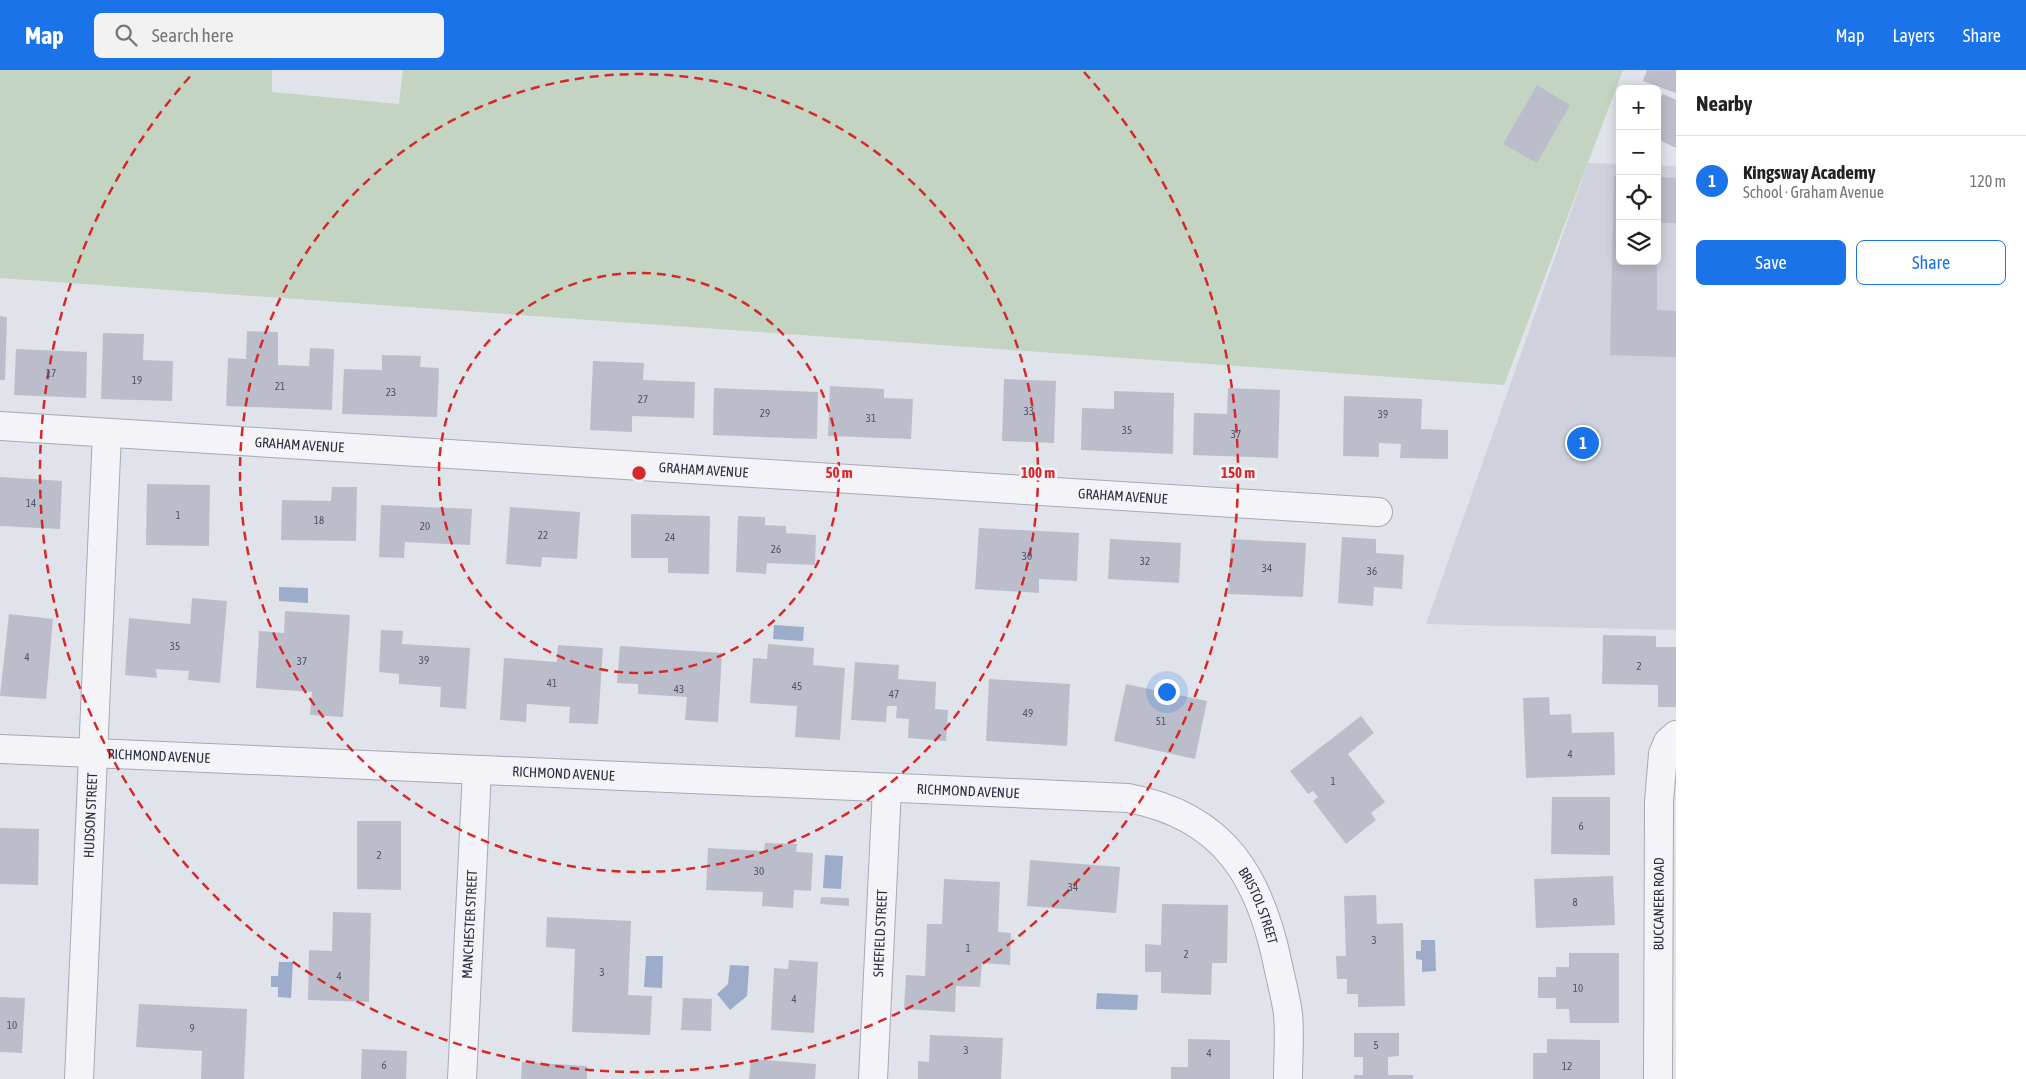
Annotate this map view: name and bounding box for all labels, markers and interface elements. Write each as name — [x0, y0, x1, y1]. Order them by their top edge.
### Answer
search box — [94, 13, 444, 58]
icon: search — [112, 21, 140, 49]
text: Map — [25, 22, 64, 49]
text: Search here — [152, 24, 234, 46]
text: Map — [1835, 25, 1864, 46]
text: Layers — [1892, 25, 1935, 46]
text: Share — [1963, 25, 2001, 46]
map controls — [1616, 85, 1661, 265]
button: + — [1616, 85, 1661, 130]
text: Nearby — [1696, 91, 1752, 115]
button: − — [1616, 130, 1661, 175]
text: Kingsway Academy — [1743, 161, 1876, 183]
text: 1 — [1708, 172, 1716, 190]
text: 120 m — [1970, 172, 2006, 190]
button: locate — [1616, 175, 1661, 220]
text: School · Graham Avenue — [1743, 183, 1884, 201]
button: layers — [1616, 220, 1661, 265]
button: Save — [1696, 240, 1846, 285]
button: Share — [1856, 240, 2006, 285]
house number: 17 — [46, 367, 56, 379]
house number: 19 — [132, 374, 142, 386]
house number: 21 — [275, 380, 285, 392]
house number: 23 — [386, 386, 396, 398]
house number: 27 — [638, 393, 648, 405]
house number: 33 — [1024, 405, 1034, 417]
house number: 29 — [760, 407, 770, 419]
house number: 39 — [1378, 408, 1388, 420]
house number: 31 — [866, 412, 876, 424]
house number: 35 — [1122, 424, 1132, 436]
pin: 1 — [1567, 424, 1599, 462]
house number: 37 — [1231, 428, 1241, 440]
street label: GRAHAM AVENUE — [254, 434, 345, 455]
street label: GRAHAM AVENUE — [658, 459, 749, 481]
centre of rings — [630, 464, 648, 482]
text: 50 m — [826, 464, 853, 481]
text: 100 m — [1021, 464, 1055, 481]
text: 150 m — [1221, 464, 1255, 481]
street label: GRAHAM AVENUE — [1078, 485, 1168, 507]
house number: 14 — [26, 497, 36, 509]
house number: 1 — [175, 509, 181, 521]
house number: 18 — [314, 514, 324, 526]
house number: 20 — [420, 520, 430, 532]
house number: 22 — [538, 529, 548, 541]
house number: 24 — [665, 531, 675, 543]
house number: 26 — [771, 543, 781, 555]
house number: 30 — [1022, 550, 1032, 562]
house number: 32 — [1140, 555, 1150, 567]
house number: 34 — [1262, 562, 1272, 574]
house number: 36 — [1367, 565, 1377, 577]
house number: 35 — [170, 640, 180, 652]
house number: 4 — [24, 651, 30, 663]
house number: 39 — [419, 654, 429, 666]
house number: 37 — [297, 655, 307, 667]
house number: 2 — [1636, 660, 1642, 672]
house number: 41 — [547, 677, 557, 689]
your location — [1154, 679, 1180, 705]
house number: 45 — [792, 680, 802, 692]
house number: 43 — [674, 683, 684, 695]
house number: 47 — [889, 688, 899, 700]
house number: 49 — [1023, 707, 1033, 719]
house number: 51 — [1156, 715, 1166, 727]
street label: RICHMOND AVENUE — [107, 746, 210, 766]
house number: 4 — [1567, 748, 1573, 760]
street label: RICHMOND AVENUE — [512, 763, 615, 784]
street label: HUDSON STREET — [81, 772, 100, 858]
house number: 1 — [1330, 775, 1336, 787]
street label: RICHMOND AVENUE — [916, 781, 1020, 801]
house number: 6 — [1578, 820, 1584, 832]
house number: 2 — [376, 849, 382, 861]
street label: BUCCANEER ROAD — [1650, 857, 1667, 951]
street label: BRISTOL STREET — [1235, 864, 1281, 946]
house number: 30 — [754, 865, 764, 877]
street label: MANCHESTER STREET — [459, 869, 480, 979]
house number: 34 — [1068, 881, 1078, 893]
street label: SHEFIELD STREET — [870, 889, 890, 977]
house number: 8 — [1572, 896, 1578, 908]
house number: 3 — [1371, 934, 1377, 946]
house number: 1 — [965, 942, 971, 954]
house number: 2 — [1183, 948, 1189, 960]
house number: 3 — [599, 966, 605, 978]
house number: 4 — [336, 970, 342, 982]
house number: 10 — [1573, 982, 1583, 994]
house number: 4 — [791, 993, 797, 1005]
house number: 10 — [7, 1019, 17, 1031]
house number: 9 — [189, 1022, 195, 1034]
house number: 5 — [1373, 1039, 1379, 1051]
house number: 3 — [963, 1044, 969, 1056]
house number: 4 — [1206, 1047, 1212, 1059]
house number: 6 — [381, 1059, 387, 1071]
house number: 12 — [1562, 1060, 1572, 1072]

